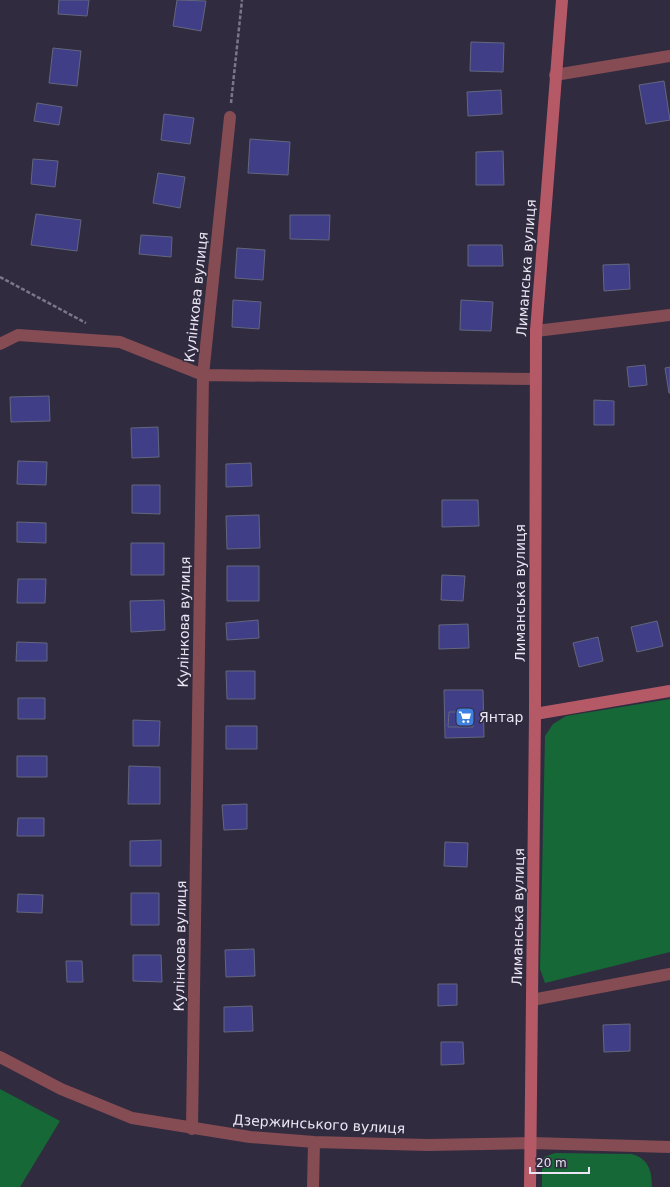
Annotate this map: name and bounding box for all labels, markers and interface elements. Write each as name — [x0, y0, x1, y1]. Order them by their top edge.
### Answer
street label: Лиманська вулиця — [513, 199, 539, 337]
street label: Кулінкова вулиця — [181, 231, 211, 363]
street label: Лиманська вулиця — [512, 524, 528, 662]
street label: Кулінкова вулиця — [175, 556, 193, 688]
supermarket icon: Янтар — [454, 706, 476, 728]
place label: Янтар — [479, 709, 524, 725]
street label: Лиманська вулиця — [509, 848, 527, 986]
street label: Кулінкова вулиця — [171, 880, 189, 1012]
street label: Дзержинського вулиця — [232, 1111, 406, 1137]
scale bar — [530, 1149, 589, 1175]
text: 20 m — [536, 1156, 567, 1170]

